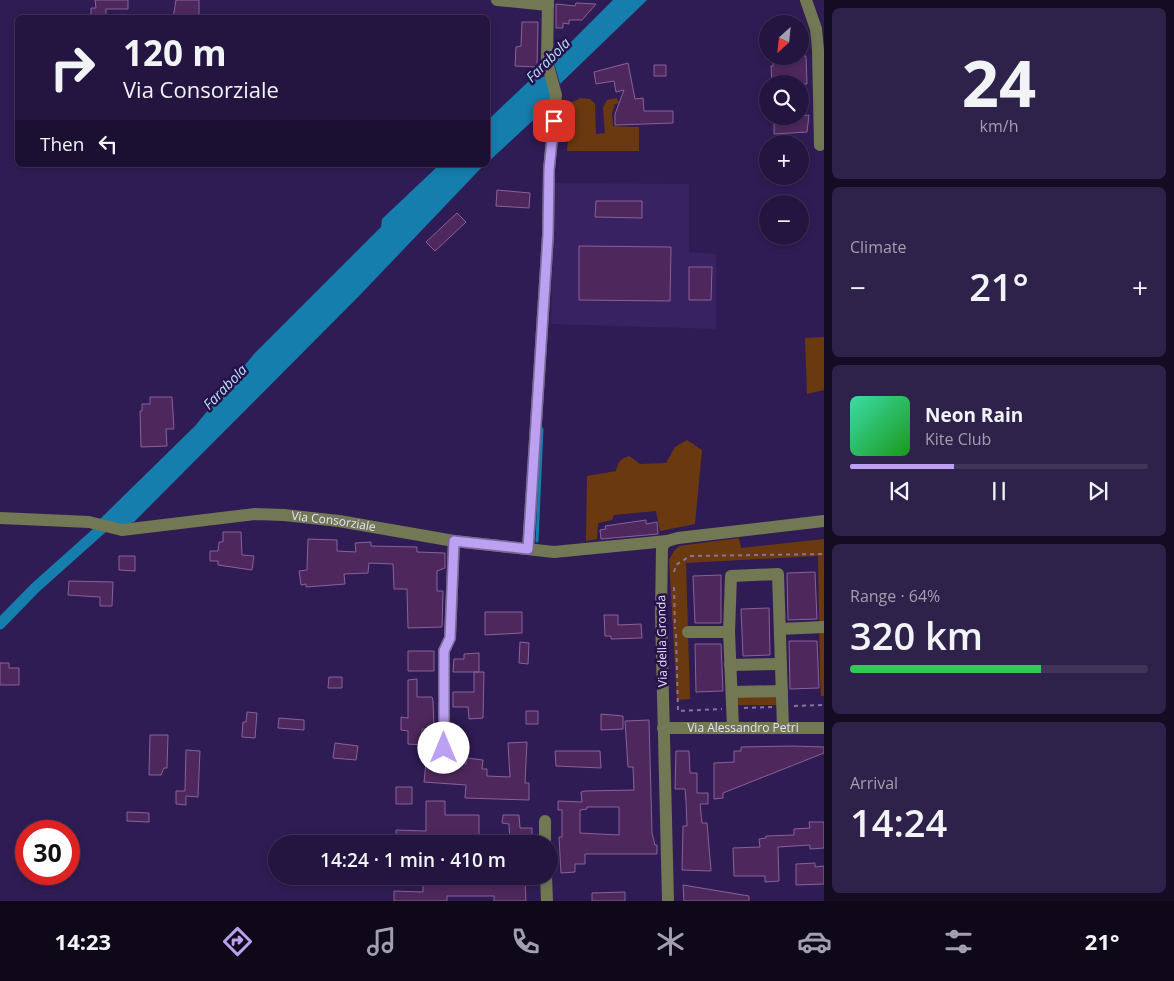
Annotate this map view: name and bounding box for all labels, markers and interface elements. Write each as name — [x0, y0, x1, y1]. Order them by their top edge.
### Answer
north arrow — [759, 15, 809, 65]
map controls — [759, 15, 809, 245]
text: 120 m — [123, 29, 227, 76]
water label: Farabola — [521, 33, 574, 86]
icon: right — [40, 35, 105, 100]
text: 24 — [962, 38, 1036, 126]
text: Via Consorziale — [123, 74, 279, 104]
button: search — [759, 75, 809, 125]
pin — [533, 100, 575, 142]
icon: arrive — [540, 107, 568, 135]
text: km/h — [980, 115, 1018, 137]
icon: left — [94, 130, 122, 158]
text: Then — [40, 131, 84, 157]
button: + — [759, 135, 809, 185]
button: − — [759, 195, 809, 245]
text: Climate — [850, 236, 907, 258]
text: 21° — [969, 260, 1029, 312]
text: − — [850, 268, 866, 306]
text: + — [1132, 268, 1148, 306]
water label: Farabola — [199, 360, 251, 413]
text: Neon Rain — [925, 402, 1023, 428]
text: Kite Club — [925, 428, 991, 450]
icon: previous — [886, 477, 914, 505]
icon: pause — [985, 477, 1013, 505]
icon: next — [1084, 477, 1112, 505]
street label: Via Consorziale — [291, 507, 377, 535]
text: Range · 64% — [850, 585, 940, 607]
street label: Via della Gronda — [652, 595, 671, 687]
text: 320 km — [850, 609, 983, 661]
street label: Via Alessandro Petri — [687, 719, 799, 736]
position arrow — [417, 721, 469, 773]
text: Arrival — [850, 772, 898, 794]
text: 14:24 — [850, 796, 947, 848]
speed limit sign: 30 — [15, 820, 80, 885]
text: 14:24 · 1 min · 410 m — [320, 847, 506, 873]
icon: directions — [220, 924, 255, 959]
icon: music — [364, 924, 399, 959]
icon: phone — [508, 924, 543, 959]
icon: climate — [653, 924, 688, 959]
icon: car — [797, 924, 832, 959]
icon: filters — [941, 924, 976, 959]
text: 14:23 — [55, 926, 111, 956]
text: 21° — [1085, 926, 1119, 956]

